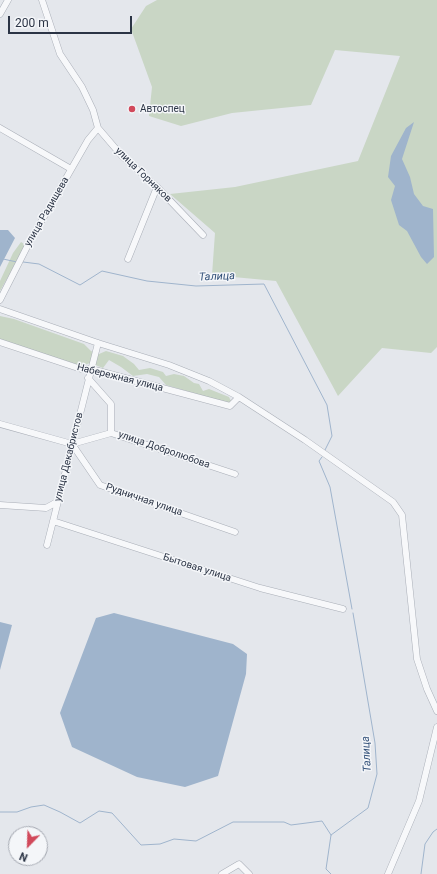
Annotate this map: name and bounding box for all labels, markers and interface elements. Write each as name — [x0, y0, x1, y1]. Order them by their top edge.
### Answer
scale bar — [10, 8, 134, 34]
text: 200 m — [15, 16, 49, 30]
place label: Автоспец — [140, 103, 185, 115]
marker: Автоспец — [127, 104, 137, 114]
street label: улица Горняков — [112, 145, 174, 205]
street label: улица Радищева — [22, 175, 72, 249]
water label: Талица — [199, 270, 235, 284]
street label: Набережная улица — [76, 361, 164, 395]
street label: улица Декабристов — [52, 411, 86, 503]
street label: улица Добролюбова — [117, 429, 211, 471]
street label: Рудничная улица — [104, 481, 184, 519]
street label: Бытовая улица — [161, 551, 233, 585]
water label: Талица — [359, 736, 375, 772]
north arrow — [8, 826, 48, 866]
text: N — [17, 849, 30, 864]

